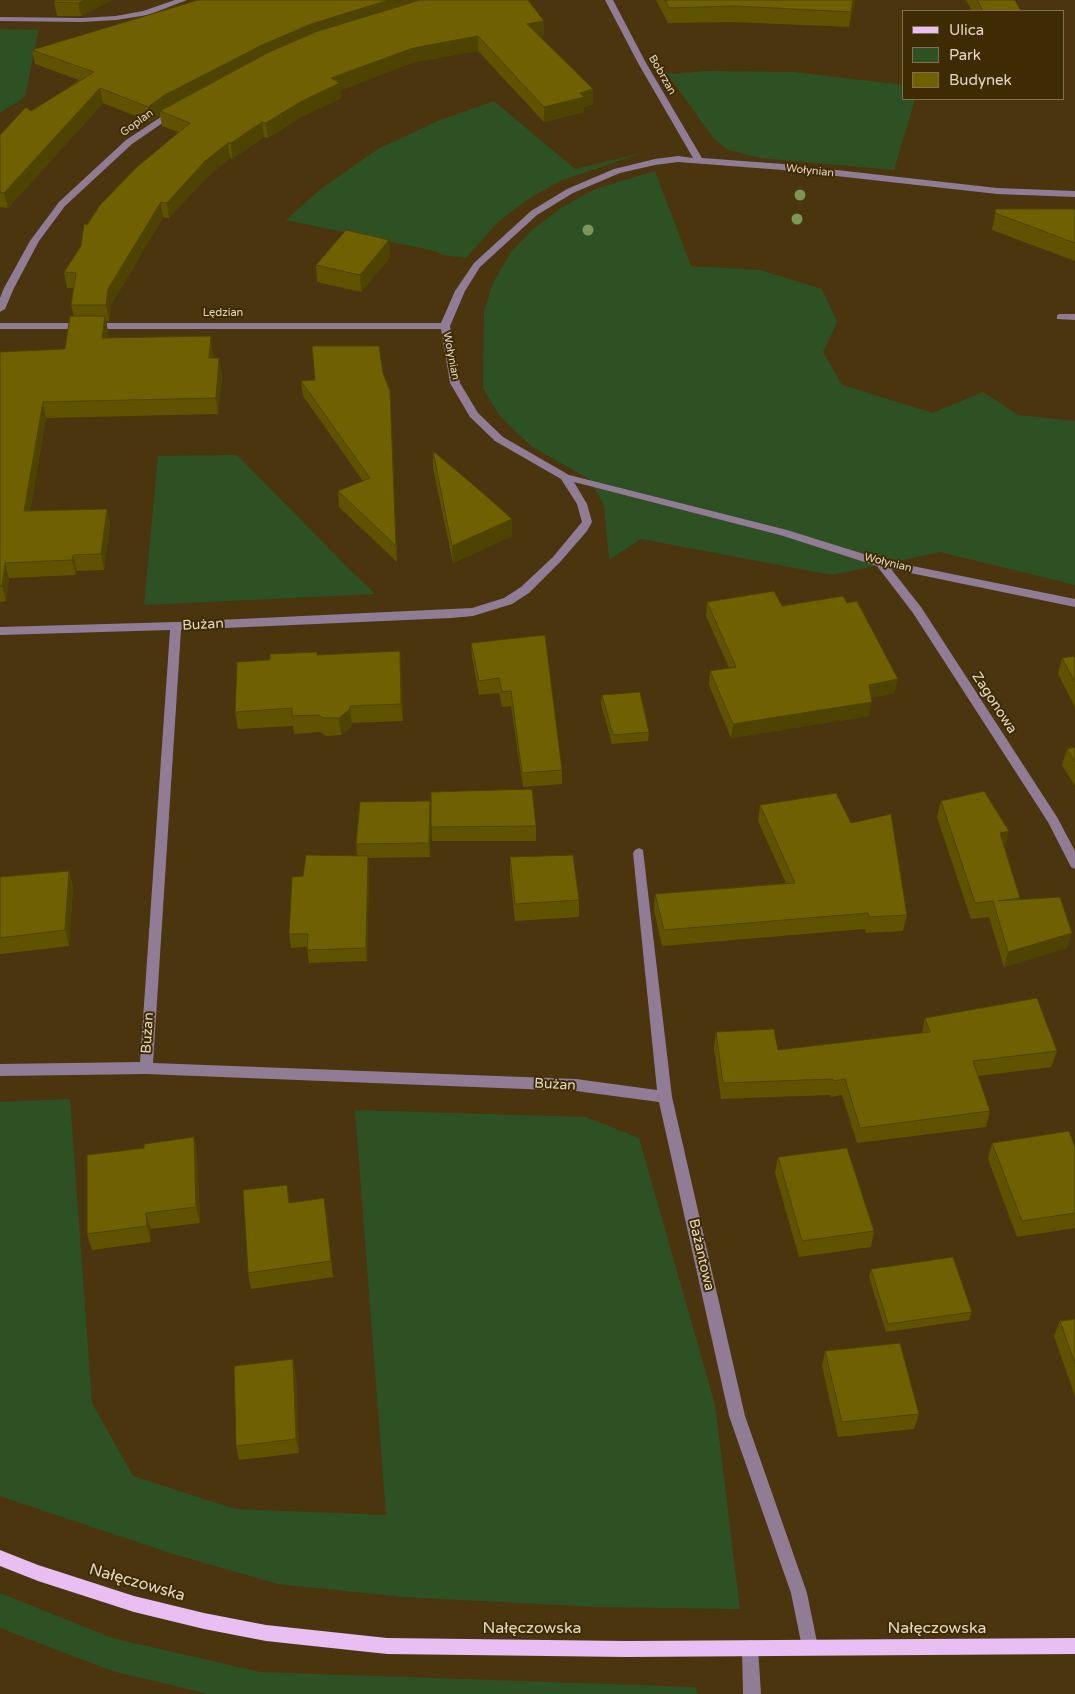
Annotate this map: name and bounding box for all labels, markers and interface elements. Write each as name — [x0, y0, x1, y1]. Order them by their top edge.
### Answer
legend — [902, 10, 1065, 100]
text: Ulica — [949, 21, 984, 39]
text: Park — [949, 46, 981, 64]
street label: Bobrzan — [645, 53, 679, 97]
text: Budynek — [949, 71, 1012, 89]
street label: Goplan — [118, 107, 156, 139]
street label: Wołynian — [785, 162, 835, 180]
street label: Lędzian — [203, 306, 243, 320]
street label: Wołynian — [440, 331, 462, 381]
street label: Wołynian — [863, 551, 913, 575]
street label: Bużan — [182, 616, 224, 634]
street label: Zagonowa — [968, 669, 1020, 737]
street label: Bużan — [138, 1012, 158, 1054]
street label: Bużan — [534, 1076, 576, 1094]
street label: Bażantowa — [685, 1217, 717, 1293]
street label: Nałęczowska — [87, 1560, 187, 1606]
street label: Nałęczowska — [482, 1619, 582, 1639]
street label: Nałęczowska — [887, 1619, 987, 1639]

